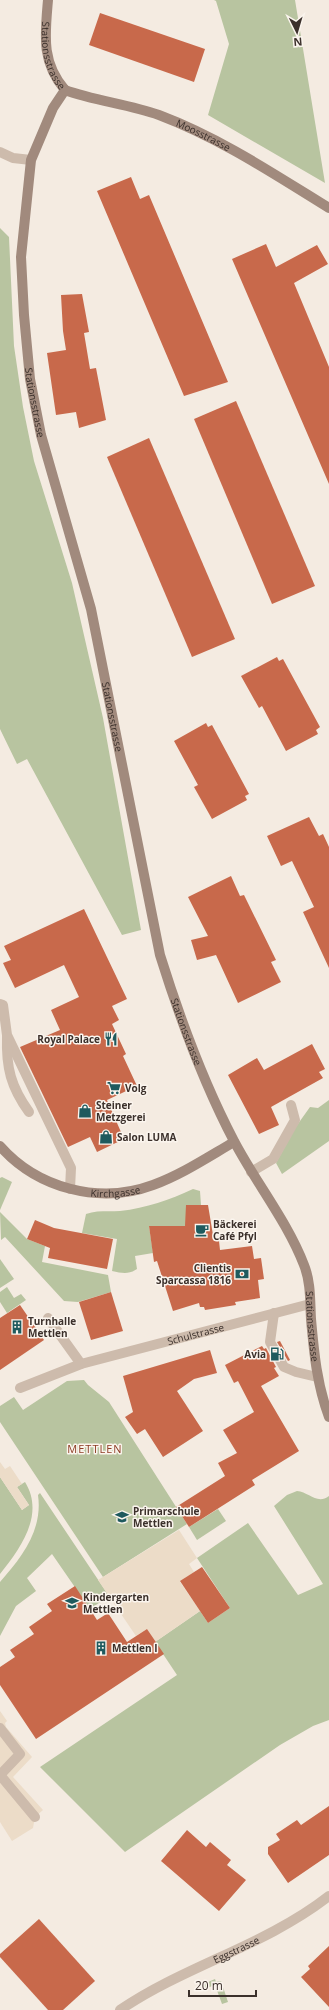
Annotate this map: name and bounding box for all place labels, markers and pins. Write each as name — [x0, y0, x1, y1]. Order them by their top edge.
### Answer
restaurant icon: Royal Palace — [103, 1031, 119, 1047]
place label: Royal Palace — [37, 1032, 100, 1046]
supermarket icon: Volg — [106, 1080, 122, 1096]
place label: Volg — [125, 1081, 147, 1095]
place label: Steiner Metzgerei — [96, 1098, 146, 1124]
shop icon: Steiner Metzgerei — [77, 1103, 93, 1119]
shop icon: Salon LUMA — [98, 1129, 114, 1145]
place label: Salon LUMA — [117, 1130, 177, 1144]
place label: Bäckerei Café Pfyl — [213, 1217, 257, 1243]
cafe icon: Bäckerei Café Pfyl — [194, 1222, 210, 1238]
place label: Clientis Sparcassa 1816 — [156, 1261, 231, 1287]
bank icon: Clientis Sparcassa 1816 — [234, 1266, 250, 1282]
place label: Turnhalle Mettlen — [28, 1314, 76, 1340]
building icon: Turnhalle Mettlen — [9, 1319, 25, 1335]
fuel station icon: Avia — [269, 1346, 285, 1362]
place label: Avia — [244, 1347, 266, 1361]
place label: Primarschule Mettlen — [133, 1504, 200, 1530]
school or university icon: Primarschule Mettlen — [114, 1509, 130, 1525]
place label: Kindergarten Mettlen — [83, 1590, 149, 1616]
school or university icon: Kindergarten Mettlen — [64, 1595, 80, 1611]
building icon: Mettlen I — [93, 1640, 109, 1656]
place label: Mettlen I — [112, 1641, 157, 1655]

